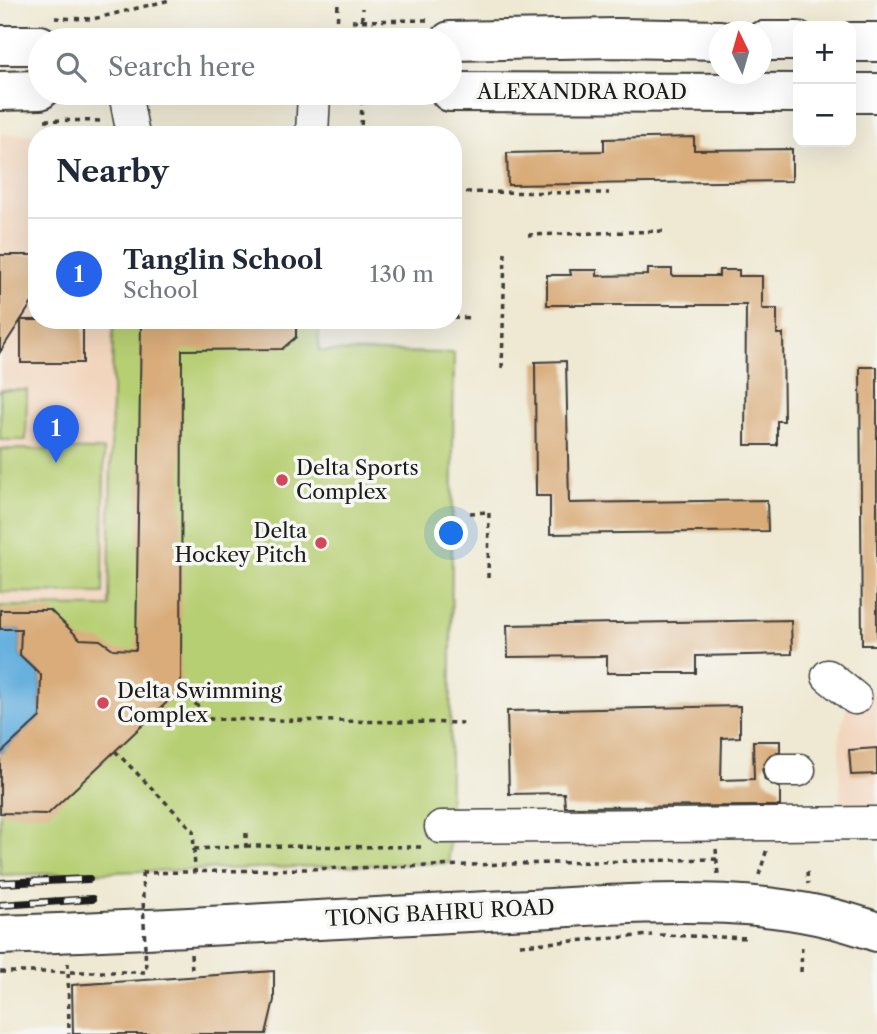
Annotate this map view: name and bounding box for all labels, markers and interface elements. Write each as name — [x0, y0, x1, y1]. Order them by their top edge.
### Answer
north arrow — [709, 21, 772, 84]
map controls — [793, 21, 856, 147]
button: + — [793, 21, 856, 84]
search box — [28, 28, 462, 105]
icon: search — [52, 48, 90, 86]
text: Search here — [108, 51, 255, 83]
street label: ALEXANDRA ROAD — [476, 79, 687, 104]
button: − — [793, 84, 856, 147]
text: Nearby — [56, 153, 169, 190]
text: Tanglin School — [123, 244, 323, 276]
text: 1 — [74, 260, 84, 288]
text: 130 m — [370, 260, 434, 288]
text: School — [123, 276, 198, 304]
pin: 1 — [33, 405, 79, 463]
place label: Delta Sports Complex — [296, 455, 419, 504]
marker: Delta Sports Complex — [274, 472, 290, 488]
your location — [434, 516, 468, 550]
place label: Delta Hockey Pitch — [174, 518, 308, 567]
marker: Delta Hockey Pitch — [313, 535, 329, 551]
place label: Delta Swimming Complex — [117, 678, 283, 727]
marker: Delta Swimming Complex — [95, 695, 111, 711]
street label: TIONG BAHRU ROAD — [325, 894, 555, 931]

